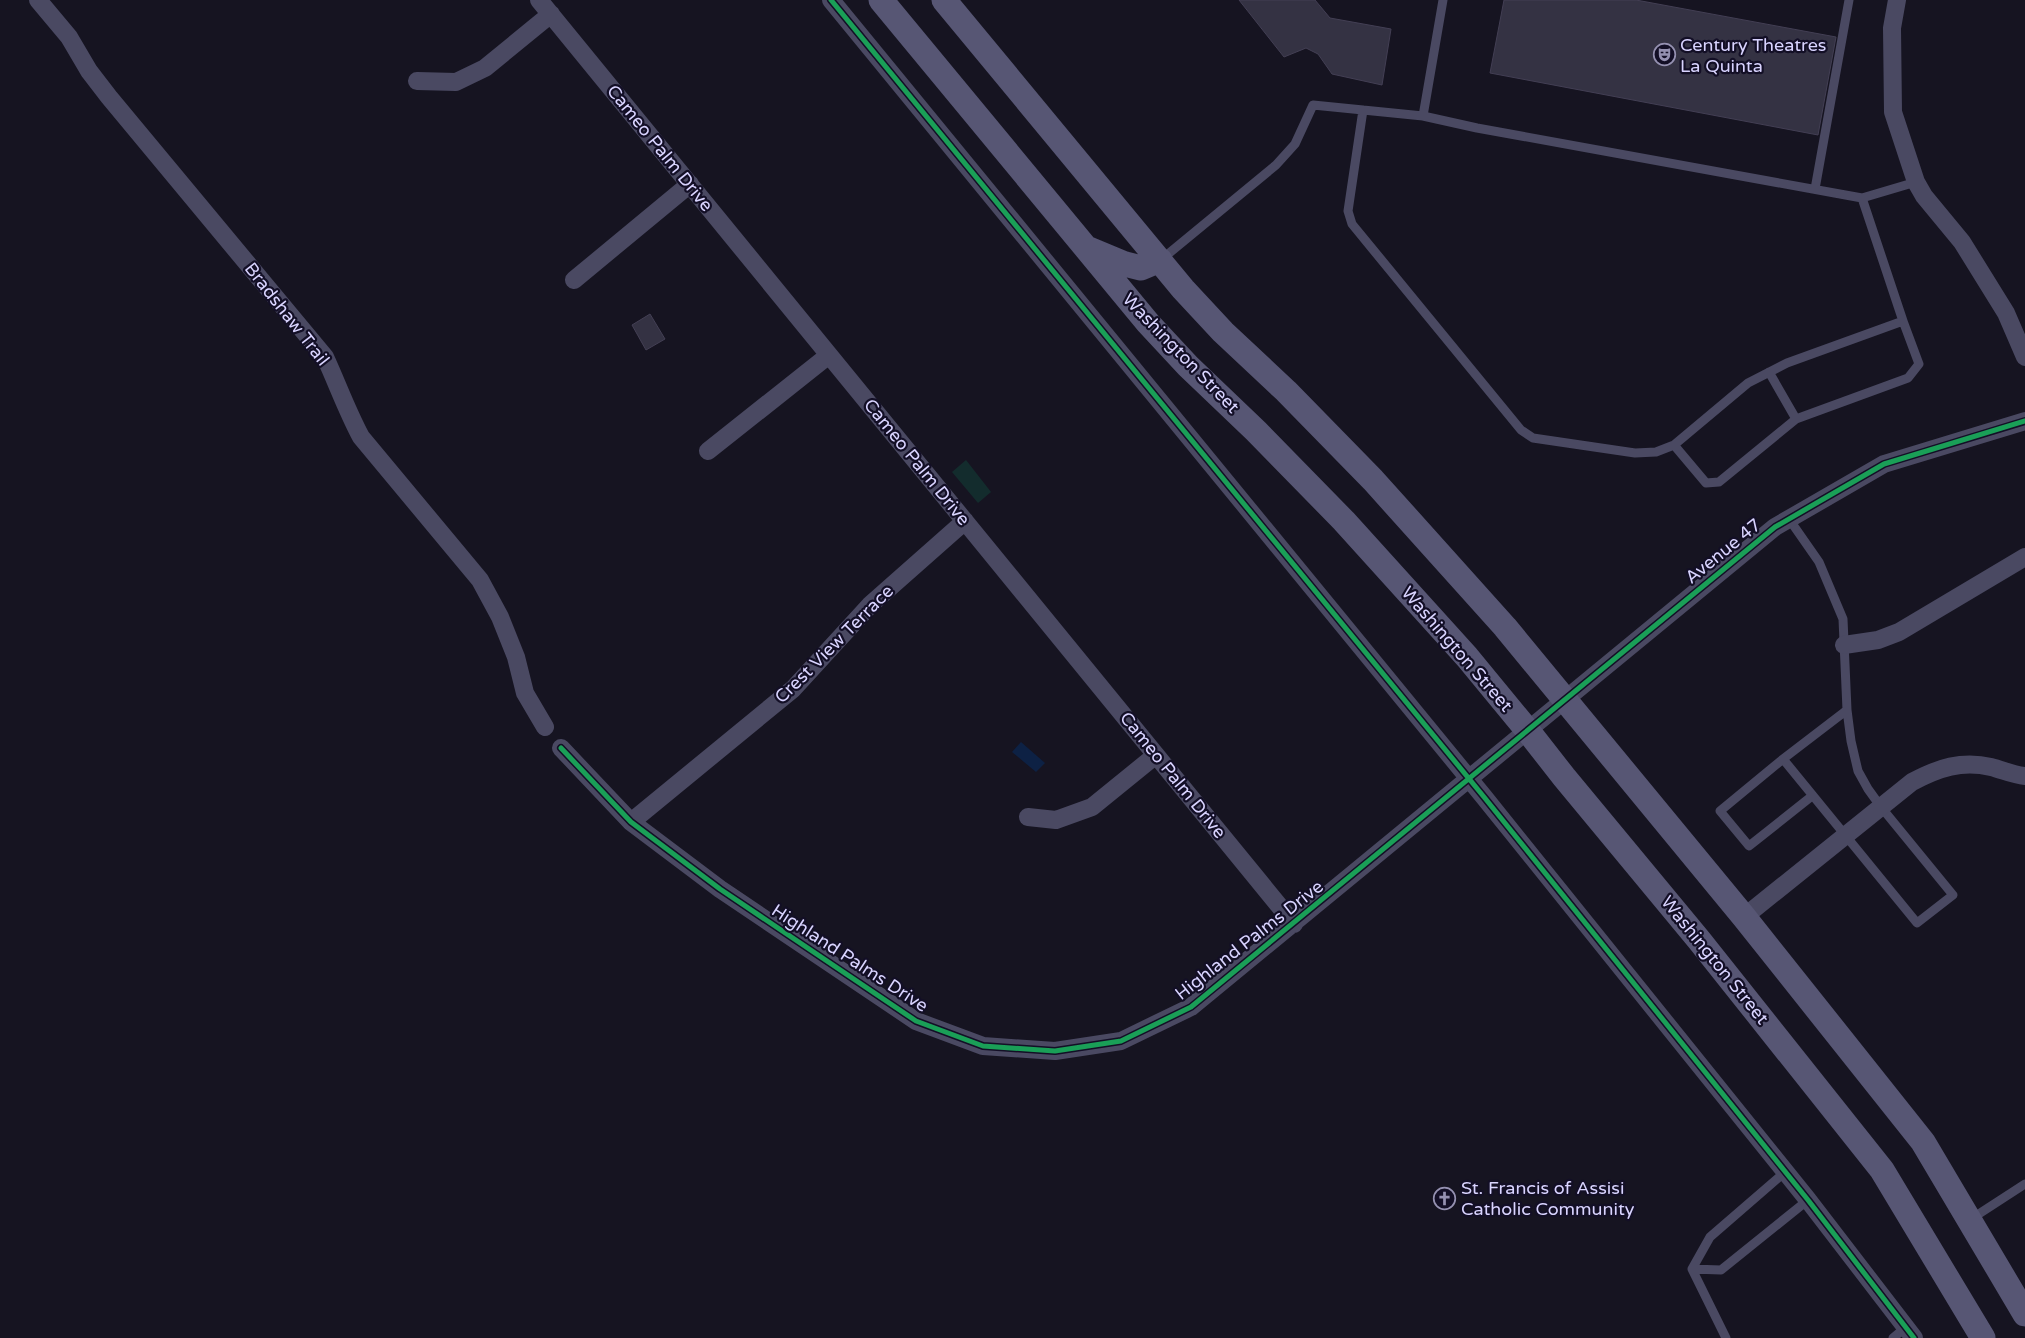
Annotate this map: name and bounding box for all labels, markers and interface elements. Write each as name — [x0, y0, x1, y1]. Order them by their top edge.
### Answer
place label: Century Theatres La Quinta — [1680, 34, 1826, 77]
theatre icon: Century Theatres La Quinta — [1652, 43, 1676, 67]
street label: Cameo Palm Drive — [602, 80, 718, 216]
street label: Bradshaw Trail — [240, 258, 334, 370]
street label: Washington Street — [1118, 288, 1244, 418]
street label: Cameo Palm Drive — [859, 394, 975, 530]
street label: Avenue 47 — [1680, 514, 1766, 588]
street label: Crest View Terrace — [770, 580, 898, 708]
street label: Washington Street — [1397, 582, 1517, 716]
street label: Cameo Palm Drive — [1115, 707, 1231, 843]
street label: Highland Palms Drive — [1170, 875, 1328, 1005]
street label: Washington Street — [1656, 891, 1774, 1029]
street label: Highland Palms Drive — [768, 899, 932, 1017]
place label: St. Francis of Assisi Catholic Community — [1461, 1177, 1635, 1220]
church icon: St. Francis of Assisi Catholic Community — [1433, 1186, 1457, 1210]

